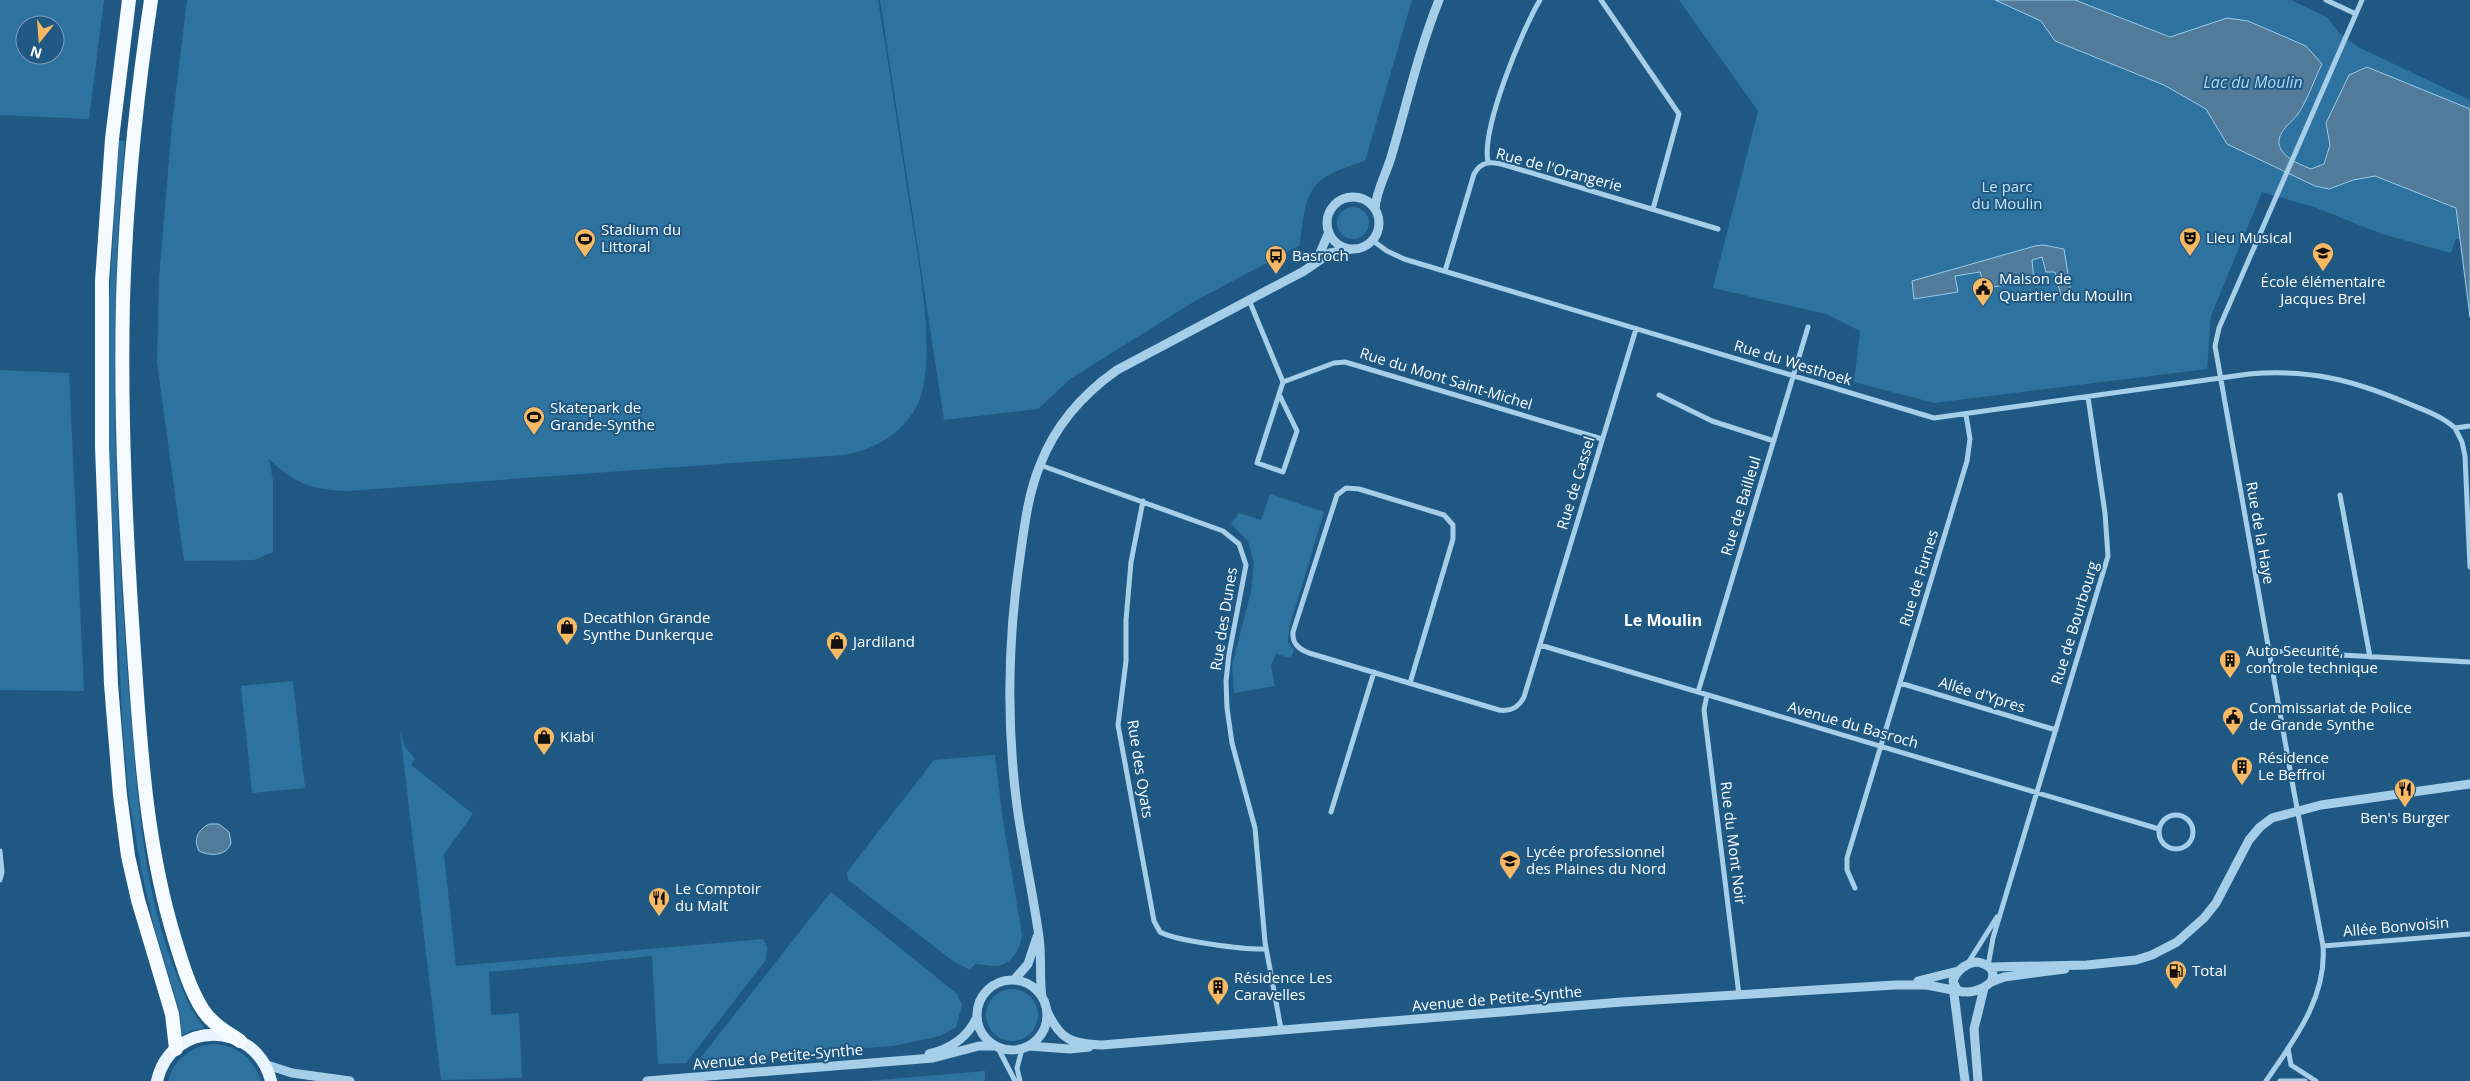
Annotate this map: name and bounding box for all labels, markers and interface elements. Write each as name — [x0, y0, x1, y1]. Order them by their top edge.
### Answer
north arrow — [15, 15, 65, 65]
text: N — [28, 42, 44, 64]
water label: Lac du Moulin — [2203, 71, 2303, 93]
street label: Rue de l'Orangerie — [1494, 143, 1624, 195]
park label: Le parc du Moulin — [1972, 176, 2042, 213]
place label: Stadium du Littoral — [601, 219, 681, 256]
theatre icon: Lieu Musical — [2178, 226, 2202, 257]
sports icon: Stadium du Littoral — [573, 227, 597, 258]
place label: Lieu Musical — [2206, 227, 2292, 247]
school or university icon: École élémentaire Jacques Brel — [2311, 241, 2335, 272]
bus stop icon: Basroch — [1264, 244, 1288, 275]
place label: Basroch — [1292, 245, 1349, 265]
place label: Maison de Quartier du Moulin — [1999, 268, 2133, 305]
place label: École élémentaire Jacques Brel — [2261, 271, 2385, 308]
public building icon: Maison de Quartier du Moulin — [1971, 276, 1995, 307]
street label: Rue du Westhoek — [1732, 335, 1855, 390]
street label: Rue du Mont Saint-Michel — [1357, 342, 1535, 414]
place label: Skatepark de Grande-Synthe — [550, 397, 655, 434]
sports icon: Skatepark de Grande-Synthe — [522, 405, 546, 436]
street label: Rue de Cassel — [1551, 434, 1599, 532]
street label: Rue de Bailleul — [1715, 453, 1765, 558]
street label: Rue de la Haye — [2242, 480, 2280, 586]
street label: Rue de Furnes — [1894, 527, 1942, 629]
street label: Rue de Bourbourg — [2046, 559, 2102, 687]
street label: Rue des Dunes — [1205, 566, 1241, 672]
place label: Decathlon Grande Synthe Dunkerque — [583, 607, 713, 644]
district label: Le Moulin — [1624, 609, 1702, 631]
shop icon: Decathlon Grande Synthe Dunkerque — [555, 615, 579, 646]
shop icon: Jardiland — [825, 630, 849, 661]
place label: Jardiland — [851, 631, 915, 651]
place label: Auto Securité, controle technique — [2246, 640, 2378, 677]
building icon: Auto Securité, controle technique — [2218, 648, 2242, 679]
street label: Allée d'Ypres — [1937, 671, 2028, 717]
street label: Avenue du Basroch — [1786, 696, 1921, 752]
place label: Commissariat de Police de Grande Synthe — [2249, 697, 2412, 734]
public building icon: Commissariat de Police de Grande Synthe — [2221, 705, 2245, 736]
street label: Rue des Oyats — [1123, 718, 1159, 820]
shop icon: Kiabi — [532, 725, 556, 756]
place label: Kiabi — [560, 726, 594, 746]
place label: Résidence Le Beffroi — [2258, 747, 2329, 784]
building icon: Résidence Le Beffroi — [2230, 755, 2254, 786]
restaurant icon: Ben's Burger — [2393, 777, 2417, 808]
street label: Rue du Mont Noir — [1716, 780, 1751, 906]
place label: Ben's Burger — [2360, 807, 2450, 827]
place label: Lycée professionnel des Plaines du Nord — [1526, 841, 1666, 878]
school or university icon: Lycée professionnel des Plaines du Nord — [1498, 849, 1522, 880]
place label: Le Comptoir du Malt — [675, 878, 761, 915]
restaurant icon: Le Comptoir du Malt — [647, 886, 671, 917]
street label: Allée Bonvoisin — [2342, 911, 2450, 941]
fuel station icon: Total — [2164, 959, 2188, 990]
place label: Total — [2192, 960, 2227, 980]
place label: Résidence Les Caravelles — [1234, 967, 1332, 1004]
building icon: Résidence Les Caravelles — [1206, 975, 1230, 1006]
street label: Avenue de Petite-Synthe — [1411, 981, 1583, 1015]
street label: Avenue de Petite-Synthe — [692, 1039, 864, 1073]

